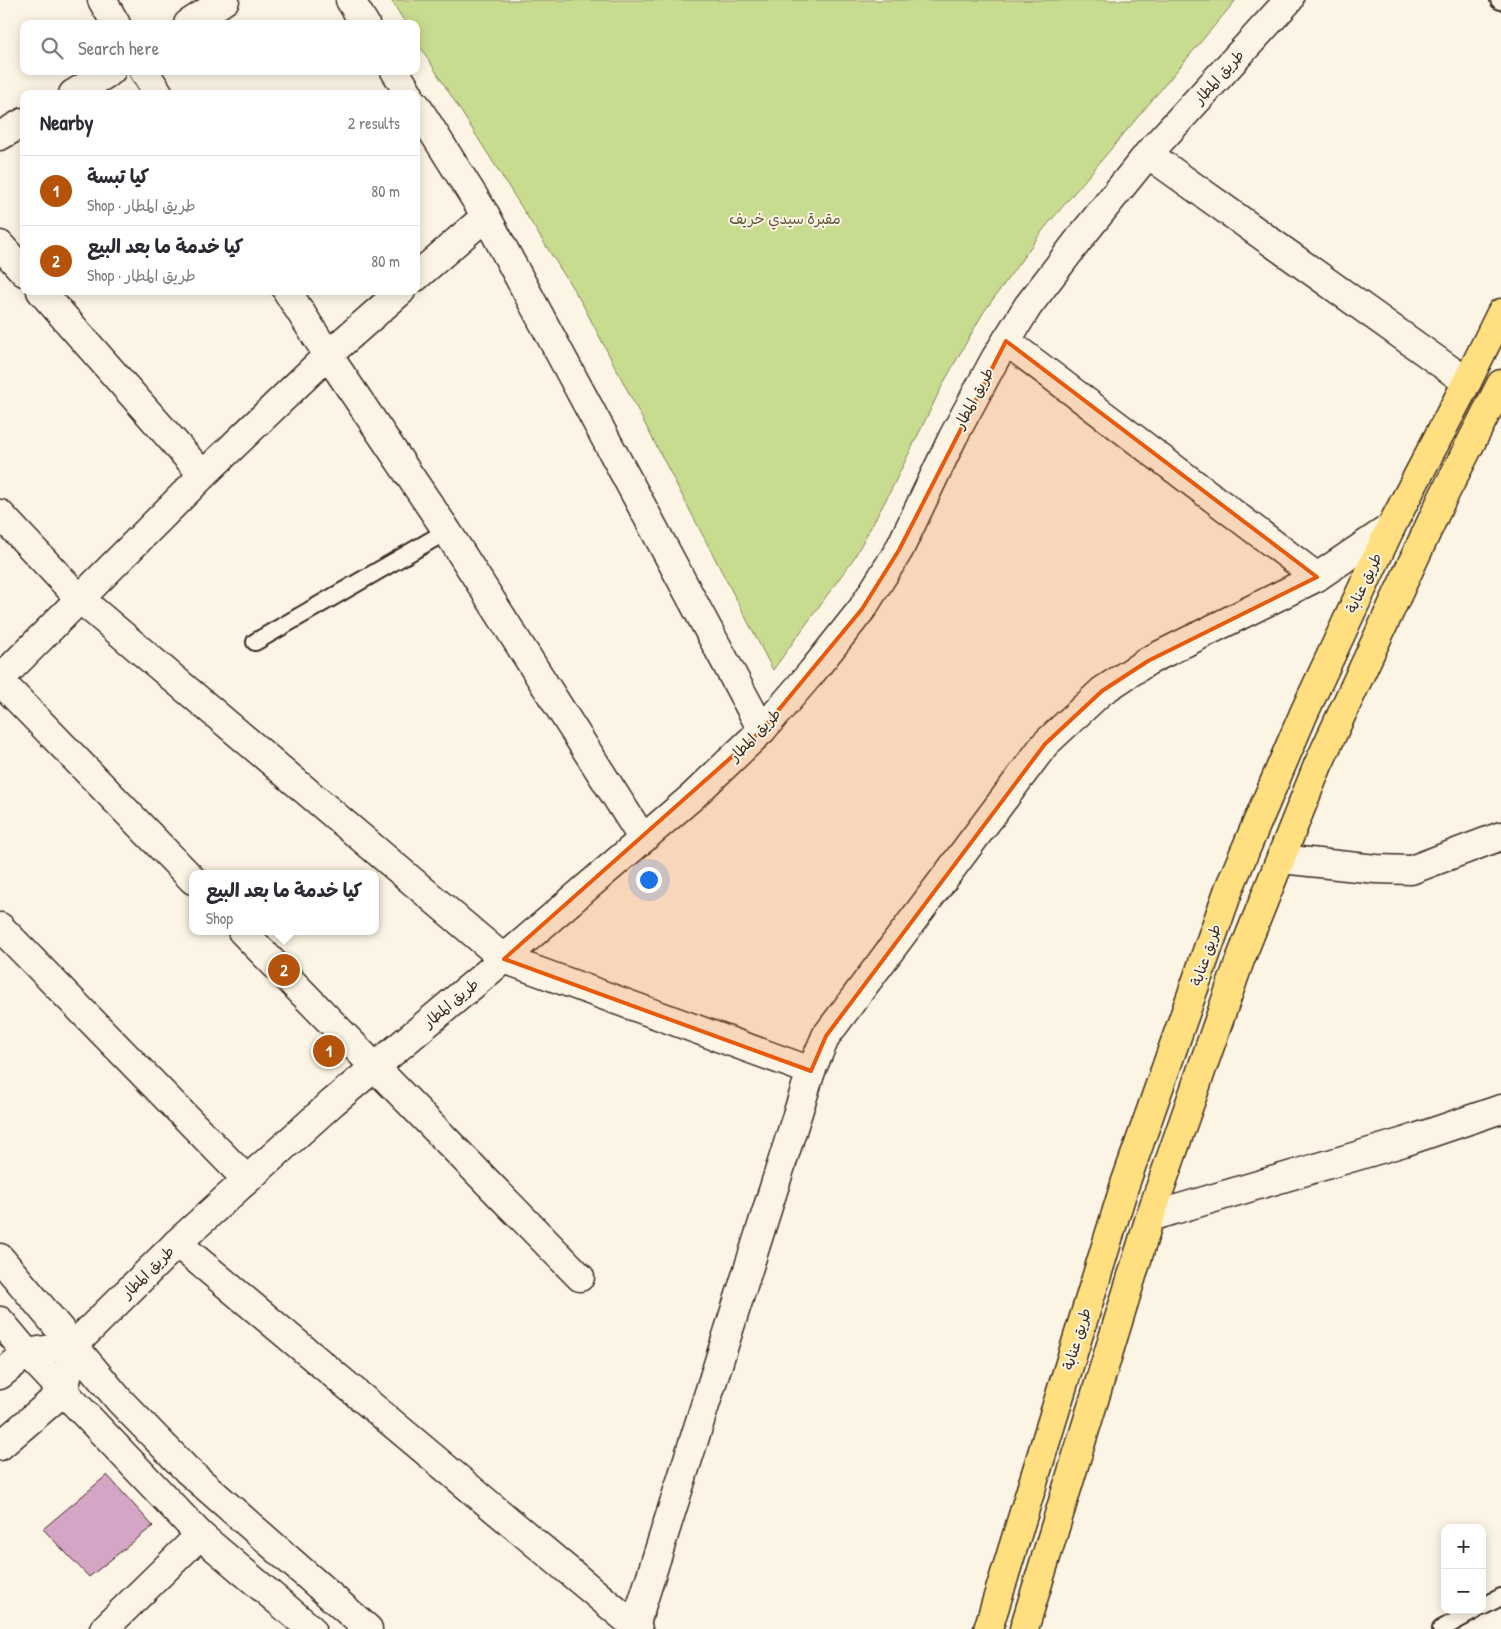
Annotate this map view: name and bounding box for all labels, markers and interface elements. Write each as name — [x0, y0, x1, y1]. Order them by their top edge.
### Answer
search box — [20, 20, 420, 75]
icon: search — [38, 34, 66, 62]
text: Search here — [78, 35, 159, 61]
street label: طريق المطار — [1188, 45, 1249, 109]
text: Nearby — [40, 108, 93, 137]
text: 2 results — [348, 112, 400, 134]
text: كيا تبسة — [87, 163, 149, 189]
text: 1 — [53, 180, 59, 202]
text: 80 m — [371, 180, 400, 202]
text: Shop · طريق المطار — [87, 194, 196, 216]
park label: مقبرة سيدي خريف — [729, 208, 841, 230]
text: كيا خدمة ما بعد البيع — [87, 233, 244, 259]
text: 2 — [52, 250, 60, 272]
text: 80 m — [371, 250, 400, 272]
text: Shop · طريق المطار — [87, 264, 196, 286]
street label: طريق المطار — [948, 364, 998, 433]
street label: طريق عنابة — [1341, 549, 1387, 616]
street label: طريق المطار — [723, 703, 785, 767]
your location — [636, 867, 662, 893]
popup — [189, 870, 379, 935]
text: كيا خدمة ما بعد البيع — [206, 877, 362, 903]
text: Shop — [206, 907, 233, 929]
street label: طريق عنابة — [1185, 921, 1226, 989]
pin: 2 — [268, 951, 300, 989]
street label: طريق المطار — [418, 973, 483, 1033]
pin: 1 — [313, 1032, 345, 1070]
street label: طريق المطار — [116, 1241, 179, 1303]
street label: طريق عنابة — [1057, 1305, 1096, 1373]
map controls — [1441, 1524, 1486, 1614]
button: + — [1441, 1524, 1486, 1569]
button: − — [1441, 1569, 1486, 1614]

